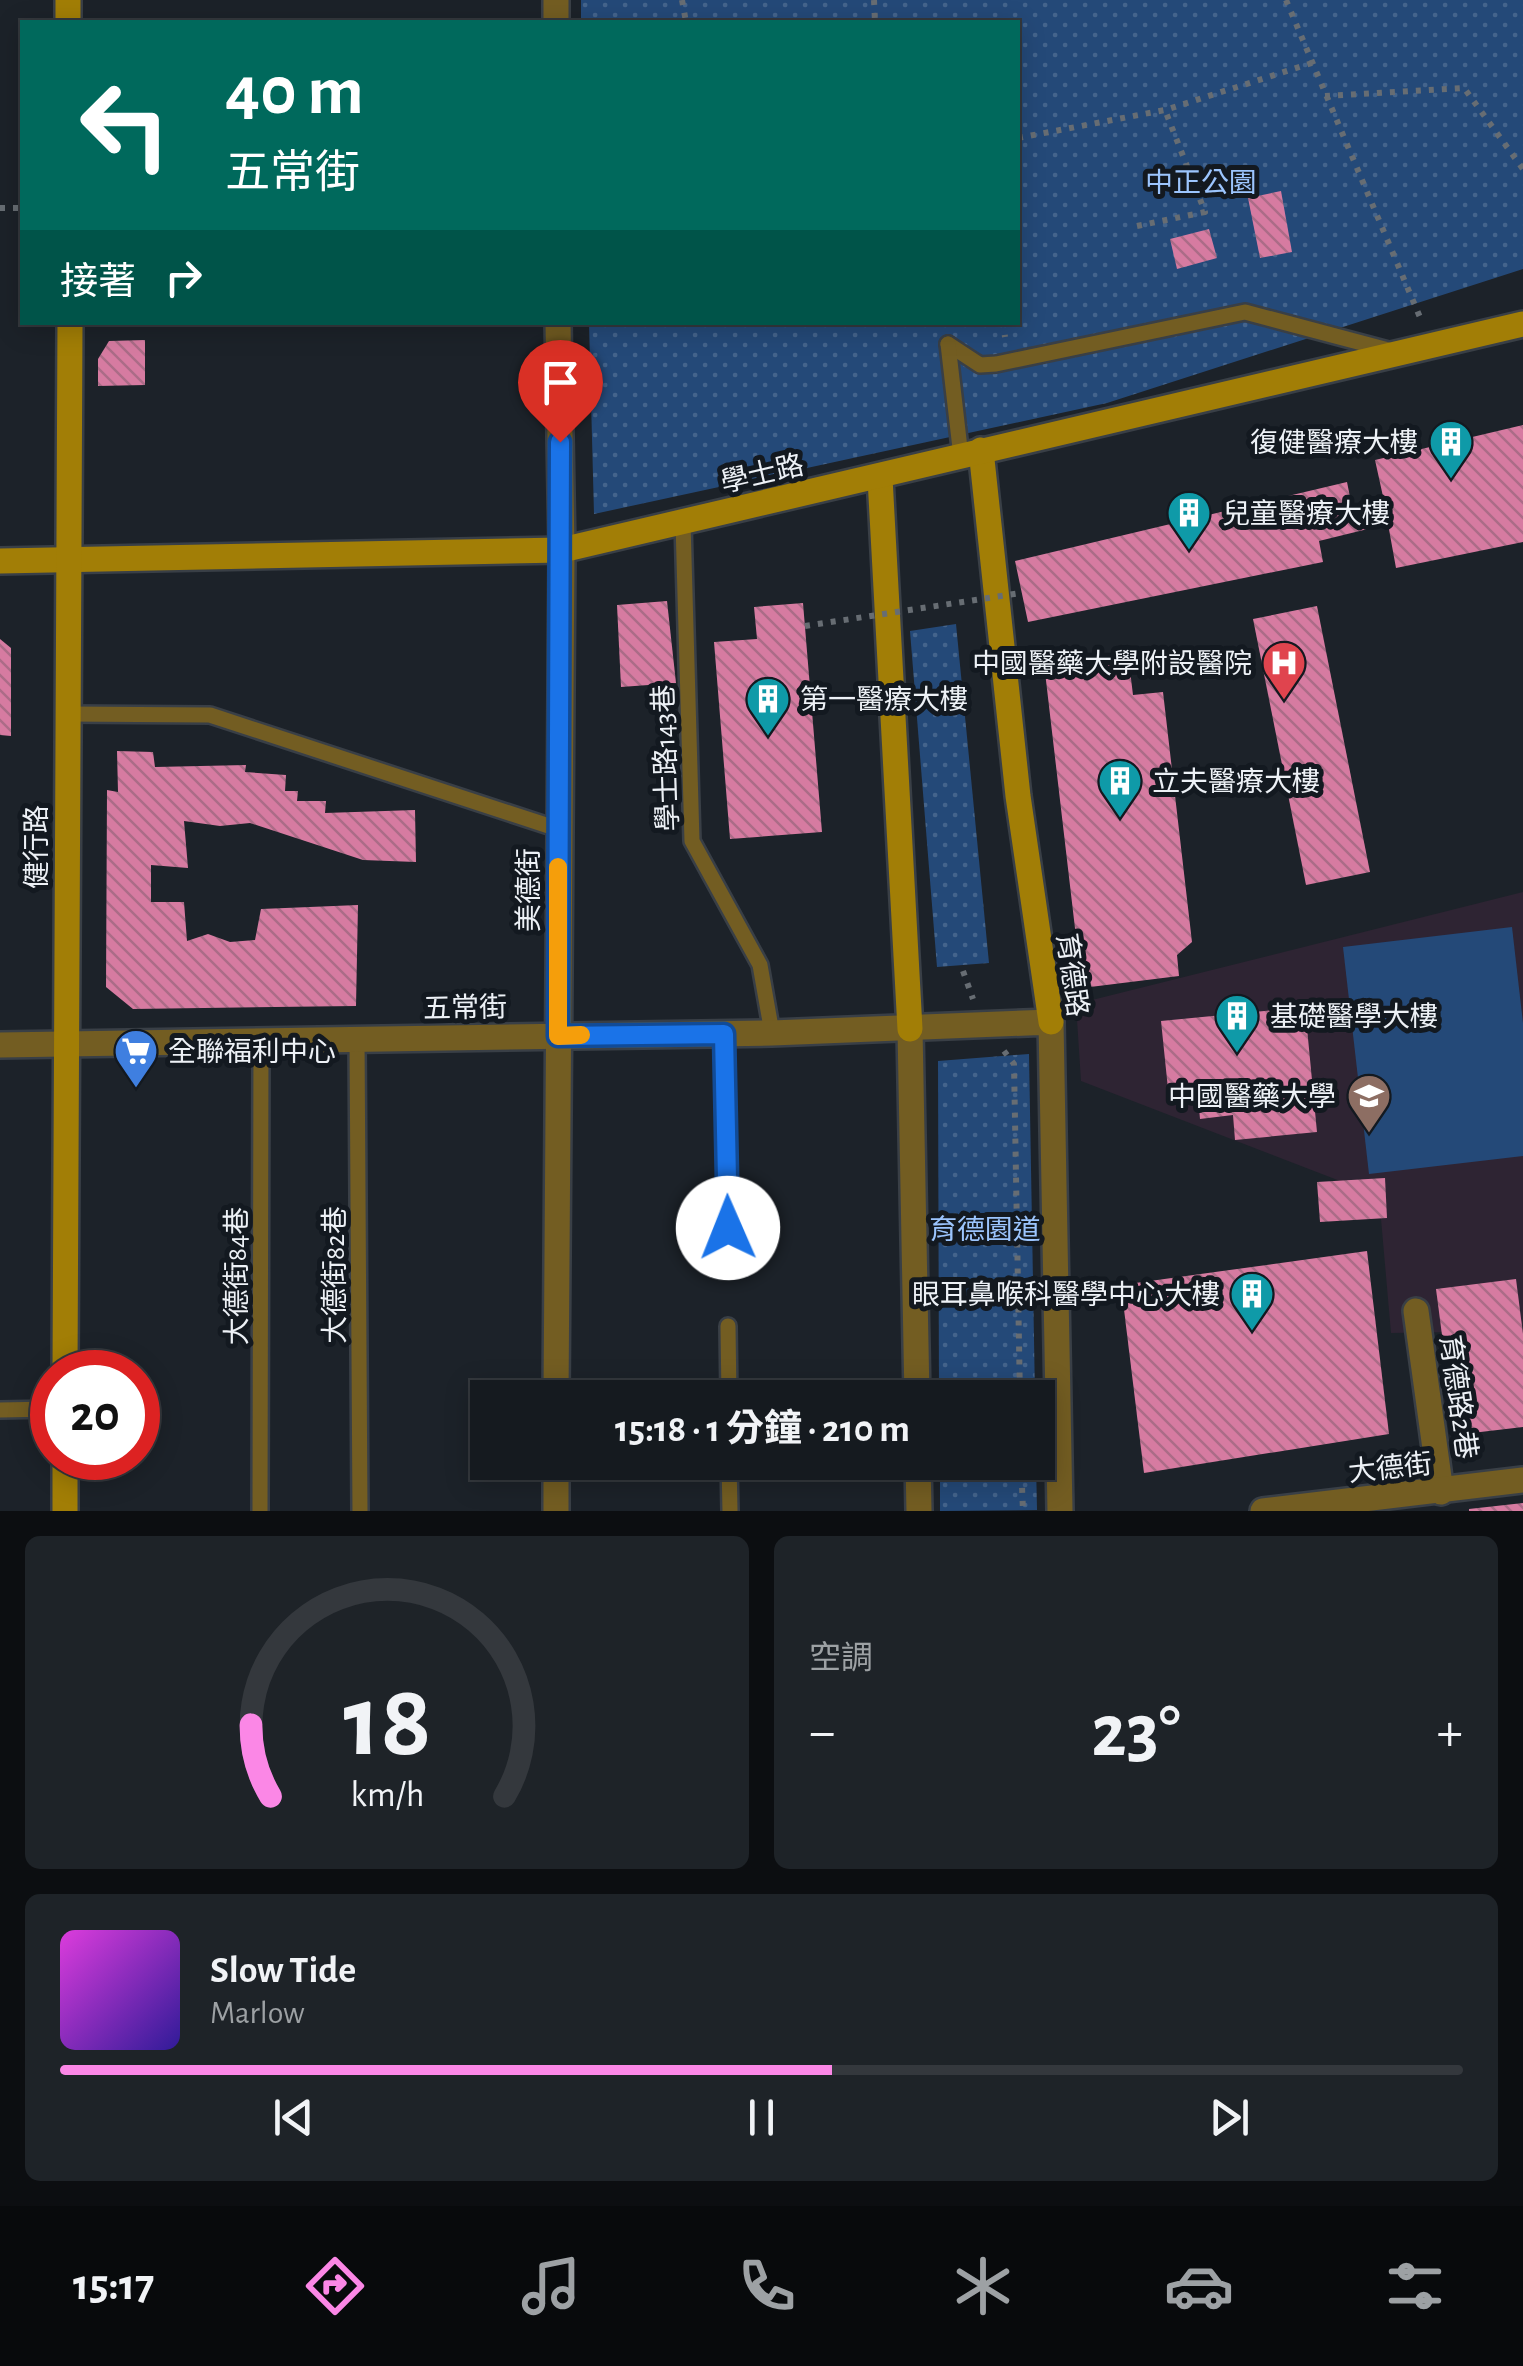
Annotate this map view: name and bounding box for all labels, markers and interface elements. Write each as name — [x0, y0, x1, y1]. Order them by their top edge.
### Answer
text: 40 m — [225, 57, 364, 127]
icon: left — [60, 60, 190, 190]
text: 五常街 — [225, 151, 360, 196]
park label: 中正公園 — [1145, 168, 1257, 198]
icon: right — [156, 250, 211, 305]
text: 接著 — [60, 264, 136, 302]
pin — [518, 340, 603, 443]
icon: arrive — [533, 355, 588, 410]
building icon: 復健醫療大樓 — [1428, 419, 1474, 480]
place label: 復健醫療大樓 — [1250, 428, 1418, 458]
street label: 學士路 — [718, 450, 807, 498]
building icon: 兒童醫療大樓 — [1166, 490, 1212, 551]
place label: 兒童醫療大樓 — [1222, 498, 1390, 529]
hospital icon: 中國醫藥大學附設醫院 — [1261, 640, 1307, 701]
place label: 中國醫藥大學附設醫院 — [972, 649, 1252, 679]
building icon: 第一醫療大樓 — [745, 676, 791, 737]
street label: 學士路143巷 — [648, 684, 684, 832]
place label: 第一醫療大樓 — [800, 685, 968, 715]
building icon: 立夫醫療大樓 — [1097, 758, 1143, 819]
place label: 立夫醫療大樓 — [1152, 767, 1320, 797]
street label: 健行路 — [22, 805, 52, 889]
street label: 美德街 — [514, 848, 544, 932]
street label: 育德路 — [1051, 931, 1093, 1019]
street label: 五常街 — [423, 992, 507, 1024]
building icon: 基礎醫學大樓 — [1214, 993, 1260, 1054]
place label: 基礎醫學大樓 — [1270, 1002, 1438, 1032]
supermarket icon: 全聯福利中心 — [113, 1028, 159, 1089]
place label: 全聯福利中心 — [168, 1037, 336, 1067]
school or university icon: 中國醫藥大學 — [1346, 1073, 1392, 1134]
place label: 中國醫藥大學 — [1168, 1082, 1336, 1112]
position arrow — [676, 1176, 780, 1280]
street label: 大德街82巷 — [320, 1206, 350, 1344]
street label: 大德街84巷 — [222, 1207, 252, 1345]
park label: 育德園道 — [929, 1215, 1041, 1245]
building icon: 眼耳鼻喉科醫學中心大樓 — [1229, 1271, 1275, 1332]
place label: 眼耳鼻喉科醫學中心大樓 — [912, 1280, 1220, 1310]
street label: 育德路2巷 — [1434, 1333, 1482, 1461]
speed limit sign: 20 — [30, 1350, 160, 1480]
text: 15:18 · 1 分鐘 · 210 m — [615, 1411, 910, 1449]
street label: 大德街 — [1347, 1449, 1433, 1487]
text: 空調 — [809, 1642, 873, 1674]
text: 18 — [343, 1671, 431, 1775]
text: 23° — [1091, 1695, 1181, 1770]
text: − — [809, 1705, 835, 1760]
text: + — [1437, 1705, 1463, 1760]
text: km/h — [350, 1777, 424, 1813]
text: Slow Tide — [210, 1952, 356, 1990]
text: Marlow — [210, 1997, 305, 2029]
icon: previous — [266, 2090, 321, 2145]
icon: pause — [734, 2090, 789, 2145]
icon: next — [1202, 2090, 1257, 2145]
icon: directions — [300, 2251, 370, 2321]
icon: music — [516, 2251, 586, 2321]
icon: phone — [732, 2251, 802, 2321]
icon: climate — [948, 2251, 1018, 2321]
icon: car — [1164, 2251, 1234, 2321]
icon: filters — [1380, 2251, 1450, 2321]
text: 15:17 — [73, 2263, 155, 2308]

